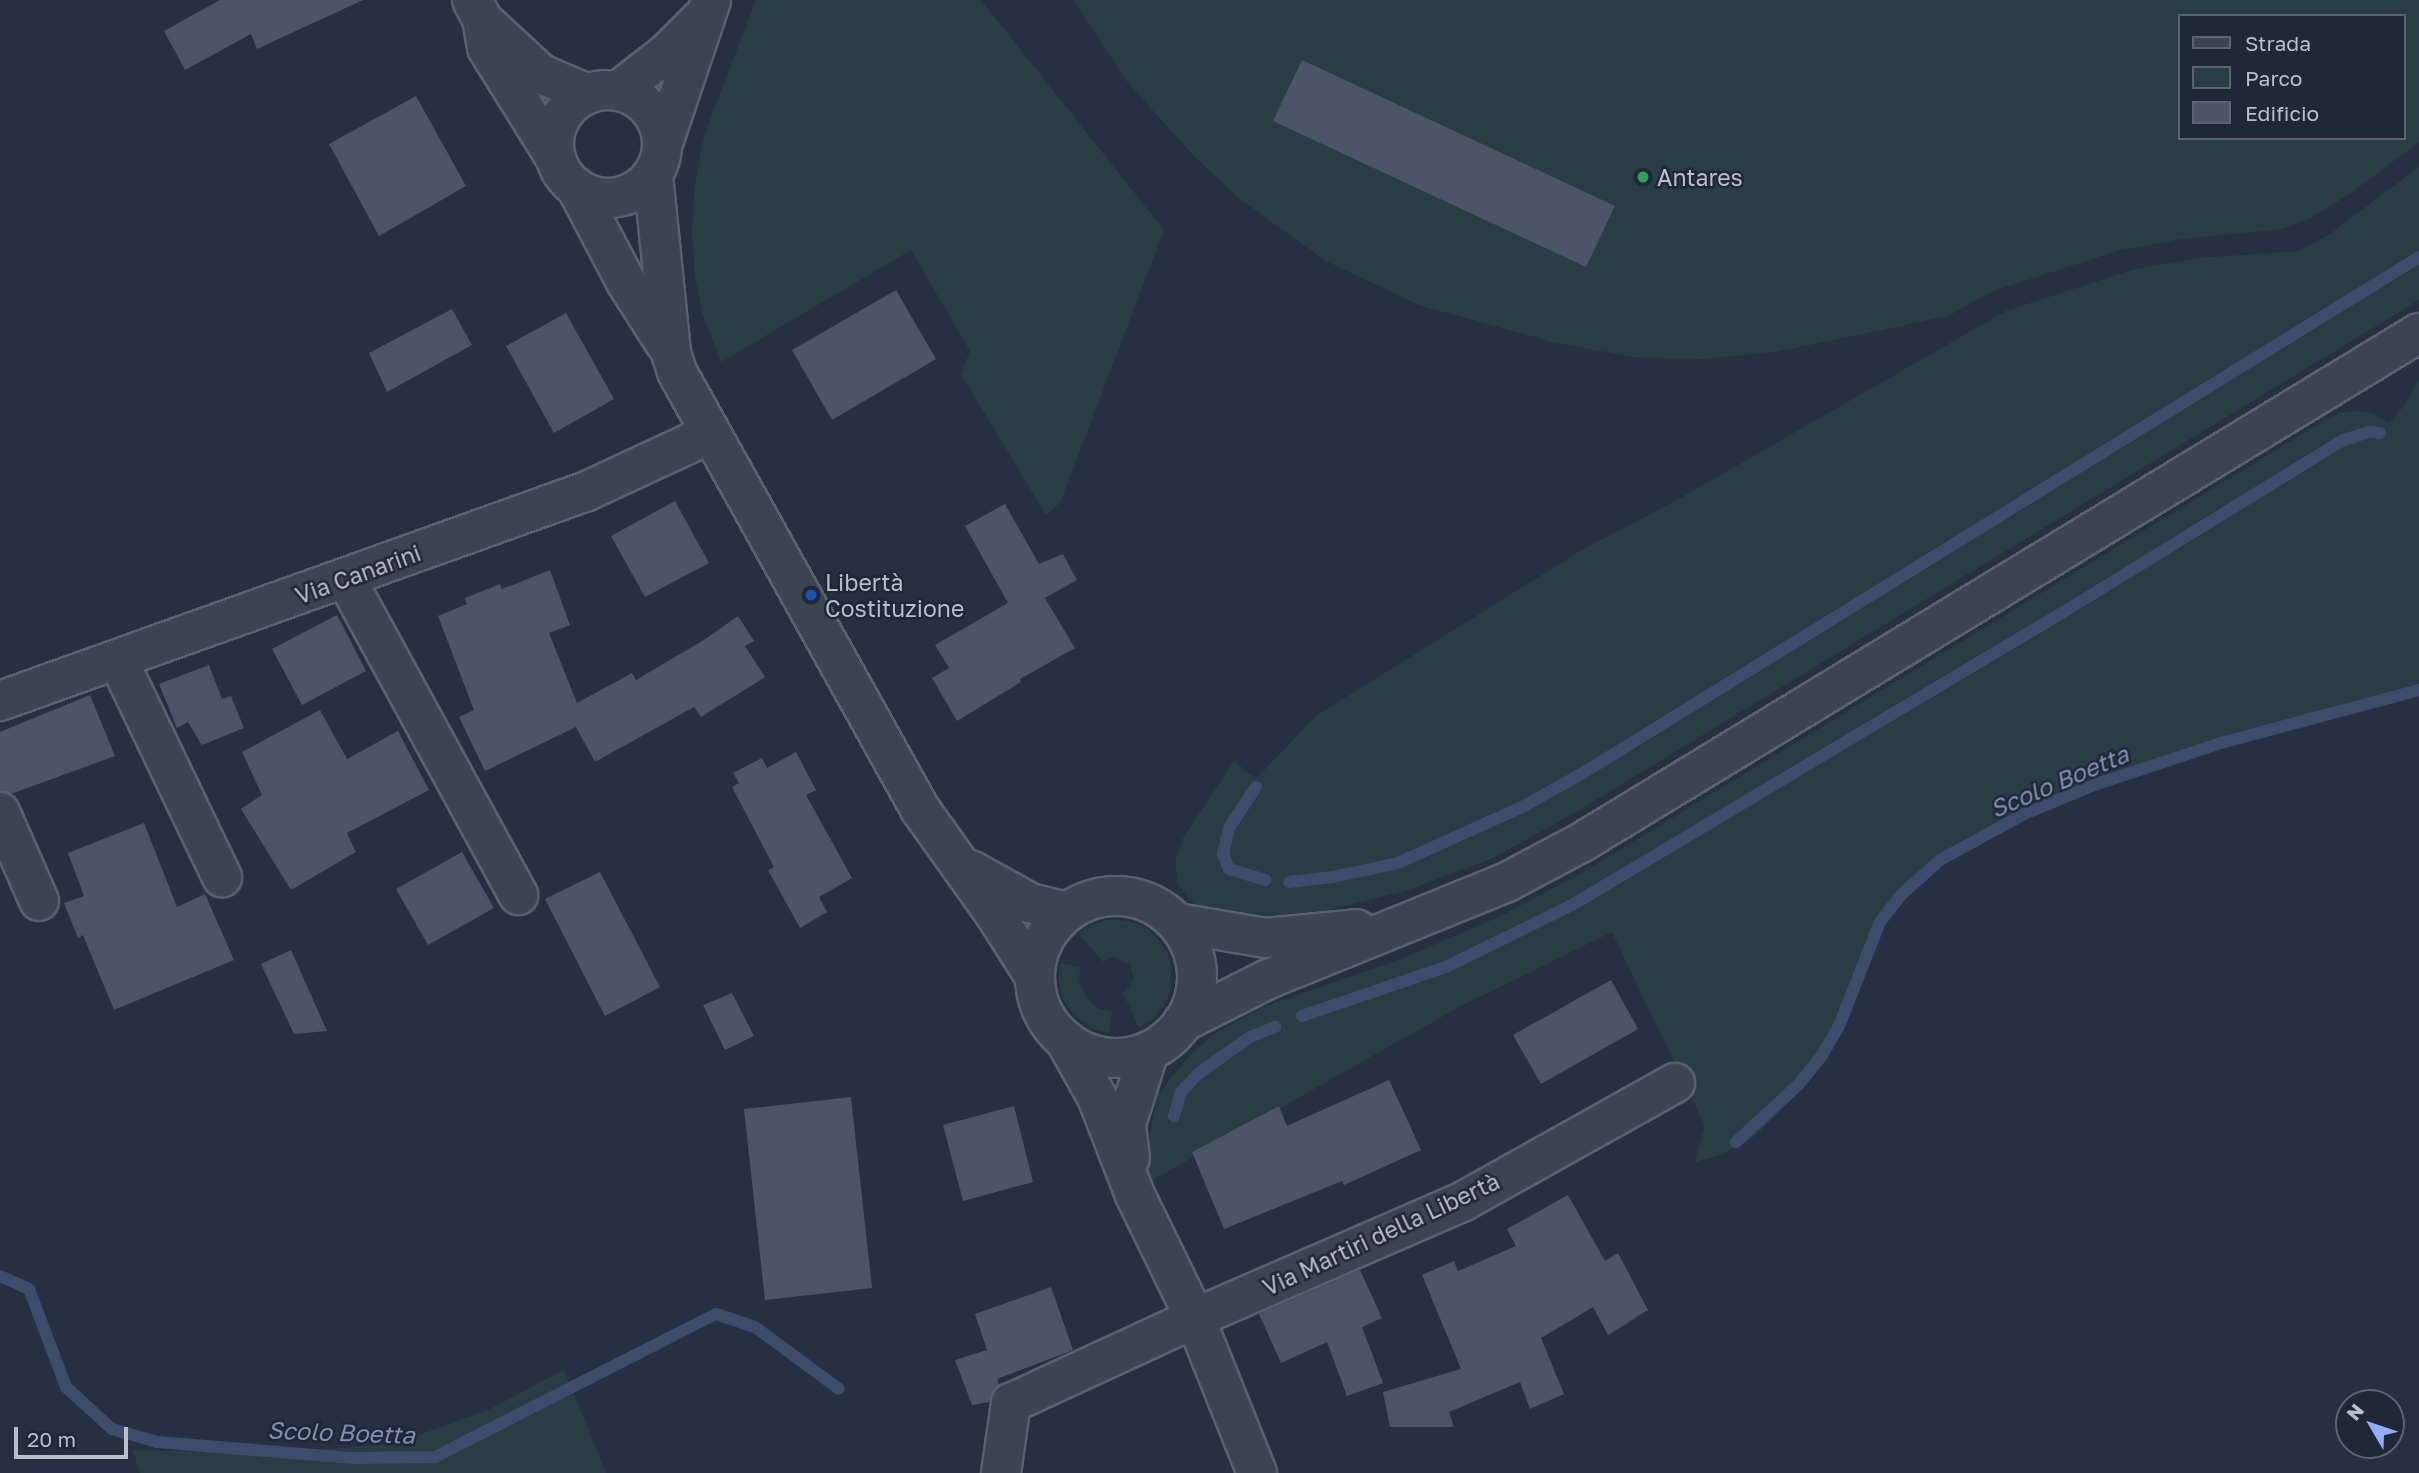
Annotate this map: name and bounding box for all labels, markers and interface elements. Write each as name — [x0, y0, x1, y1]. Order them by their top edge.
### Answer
legend — [2178, 14, 2405, 140]
text: Strada — [2245, 30, 2311, 56]
text: Parco — [2245, 65, 2302, 91]
text: Edificio — [2245, 100, 2319, 126]
place label: Antares — [1657, 163, 1743, 191]
marker: Antares — [1635, 169, 1651, 185]
street label: Via Canarini — [291, 539, 425, 609]
place label: Libertà Costituzione — [825, 568, 964, 622]
marker: Libertà Costituzione — [803, 587, 819, 603]
water label: Scolo Boetta — [1985, 739, 2133, 823]
street label: Via Martiri della Libertà — [1258, 1167, 1504, 1301]
north arrow — [2335, 1389, 2405, 1459]
text: N — [2341, 1399, 2368, 1425]
scale bar — [18, 1414, 131, 1458]
water label: Scolo Boetta — [267, 1415, 415, 1449]
text: 20 m — [27, 1426, 76, 1452]

